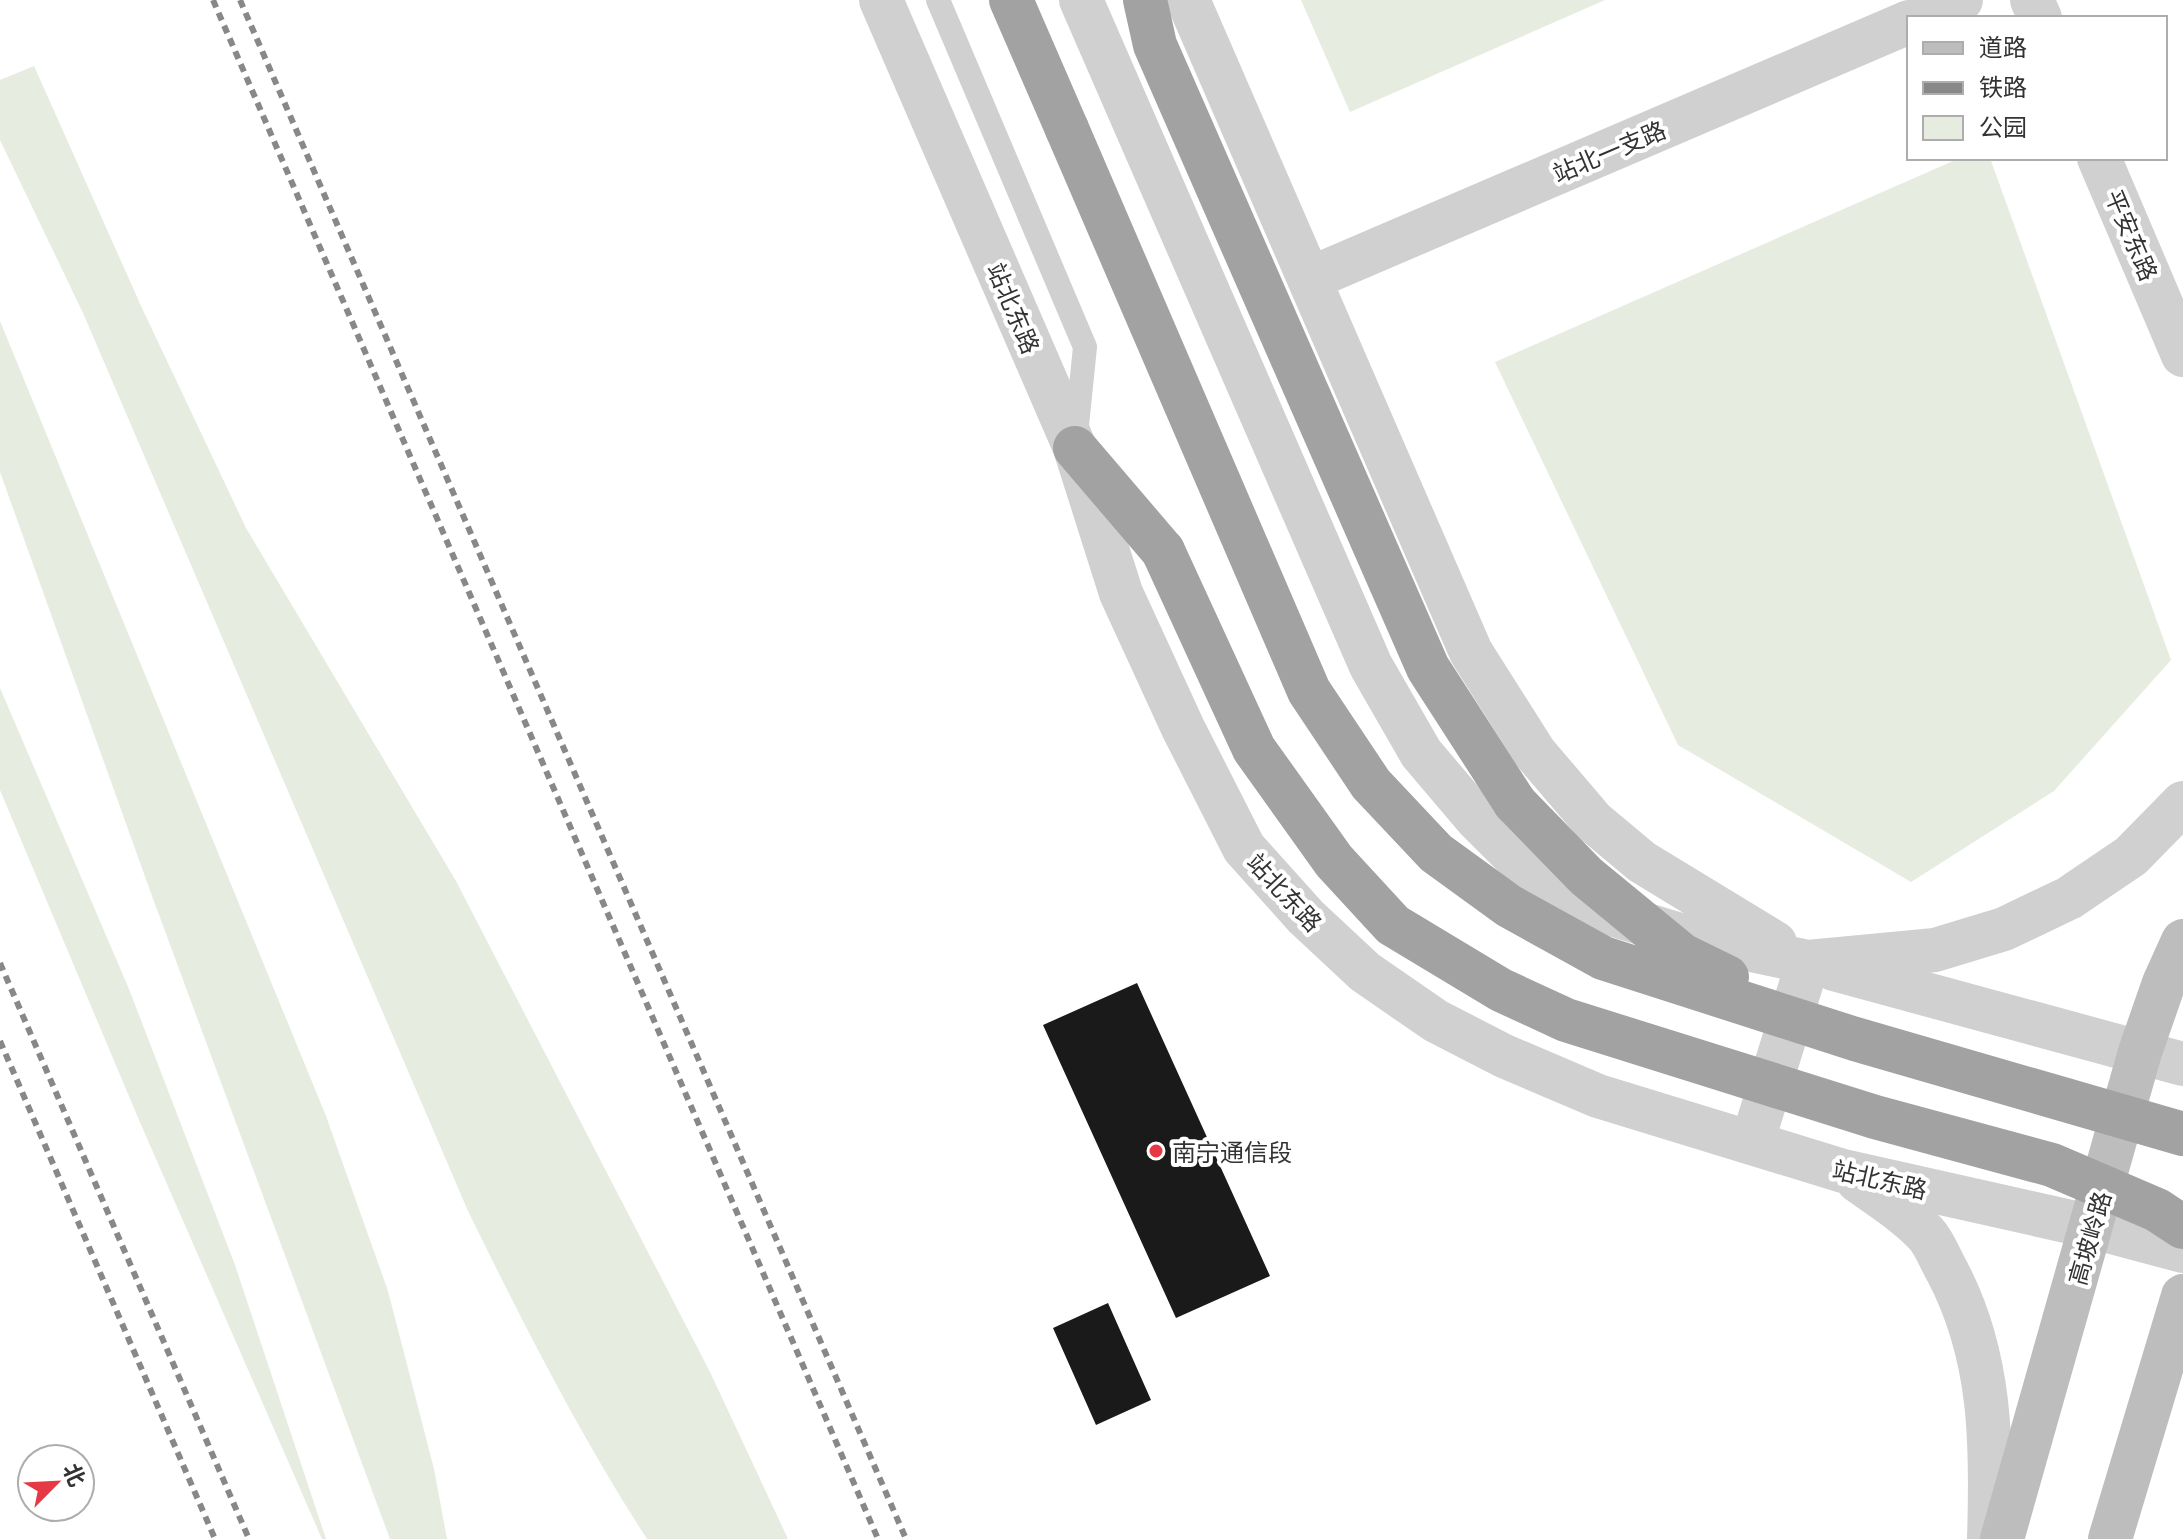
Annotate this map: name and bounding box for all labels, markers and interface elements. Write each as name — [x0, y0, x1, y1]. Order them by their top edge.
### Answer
legend — [1907, 16, 2167, 160]
text: 道路 — [1979, 32, 2027, 61]
text: 铁路 — [1979, 72, 2027, 101]
text: 公园 — [1979, 112, 2027, 141]
street label: 站北一支路 — [1548, 114, 1670, 188]
street label: 平安东路 — [2100, 185, 2164, 285]
street label: 站北东路 — [982, 258, 1046, 358]
street label: 站北东路 — [1242, 847, 1328, 937]
place label: 南宁通信段 — [1172, 1137, 1292, 1166]
marker: 南宁通信段 — [1147, 1142, 1165, 1160]
street label: 站北东路 — [1830, 1154, 1930, 1204]
street label: 高坡岭路 — [2062, 1188, 2116, 1288]
north arrow — [16, 1443, 96, 1523]
text: 北 — [58, 1459, 92, 1490]

